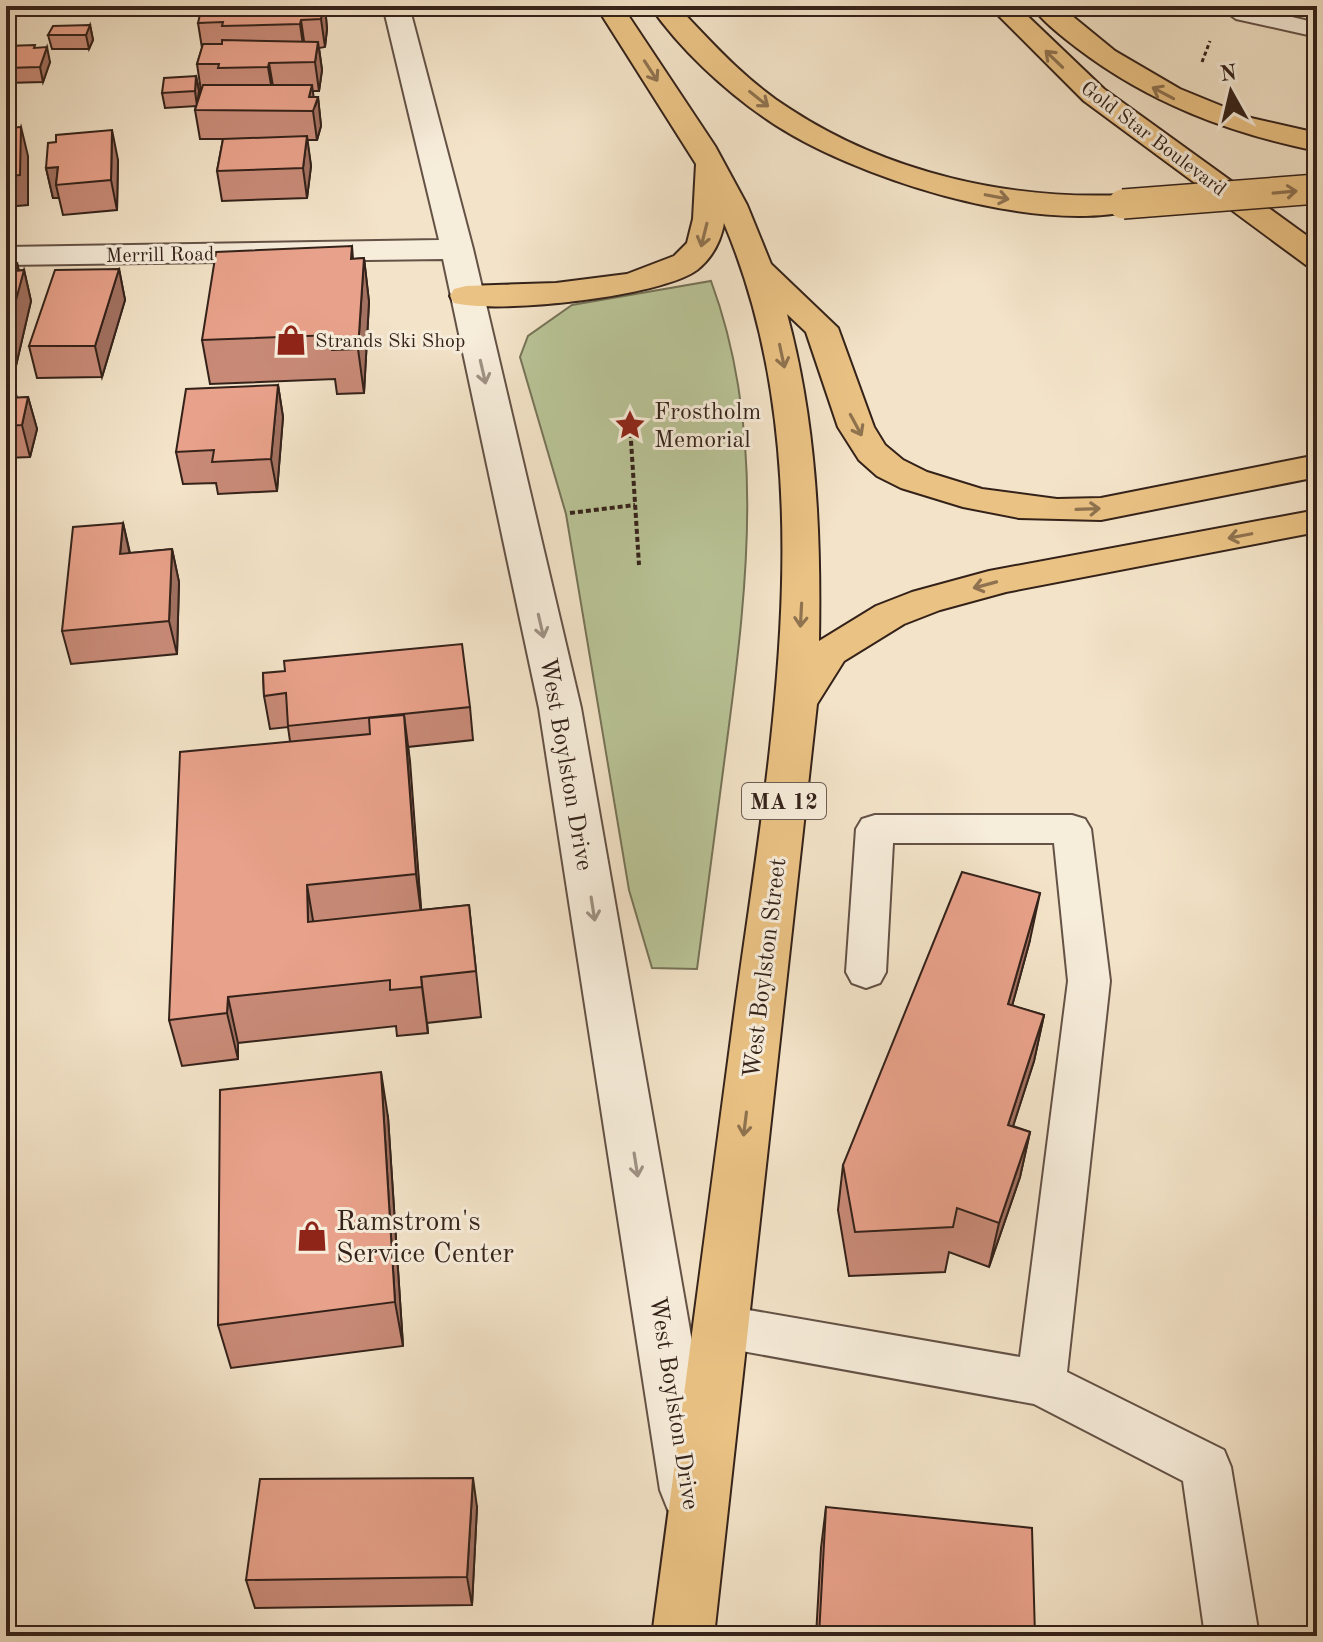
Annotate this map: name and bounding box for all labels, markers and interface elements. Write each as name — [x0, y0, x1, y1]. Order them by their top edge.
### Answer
one-way arrow — [1045, 50, 1064, 69]
north arrow — [1191, 52, 1271, 132]
one-way arrow — [643, 60, 660, 82]
text: N — [1219, 62, 1239, 86]
street label: Gold Star Boulevard — [1076, 79, 1229, 201]
one-way arrow — [1152, 85, 1176, 101]
one-way arrow — [748, 91, 769, 108]
one-way arrow — [1271, 184, 1298, 199]
one-way arrow — [984, 190, 1010, 205]
one-way arrow — [696, 221, 711, 247]
street label: Merrill Road — [106, 245, 215, 267]
shop icon: Strands Ski Shop — [274, 323, 308, 357]
place label: Strands Ski Shop — [315, 332, 465, 352]
one-way arrow — [775, 343, 790, 369]
one-way arrow — [476, 359, 491, 385]
place label: Frostholm Memorial — [654, 401, 761, 453]
place icon: Frostholm Memorial — [613, 408, 647, 442]
one-way arrow — [849, 413, 865, 437]
one-way arrow — [1074, 501, 1101, 516]
one-way arrow — [1228, 529, 1254, 544]
one-way arrow — [973, 579, 999, 594]
one-way arrow — [793, 601, 808, 628]
one-way arrow — [534, 612, 549, 638]
street label: West Boylston Drive — [534, 656, 596, 873]
road number: MA 12 — [742, 783, 826, 819]
street label: West Boylston Street — [741, 857, 791, 1080]
one-way arrow — [587, 896, 602, 921]
one-way arrow — [737, 1111, 752, 1136]
one-way arrow — [629, 1152, 644, 1178]
place label: Ramstrom's Service Center — [336, 1209, 514, 1269]
shop icon: Ramstrom's Service Center — [295, 1219, 329, 1253]
street label: West Boylston Drive — [644, 1295, 702, 1512]

